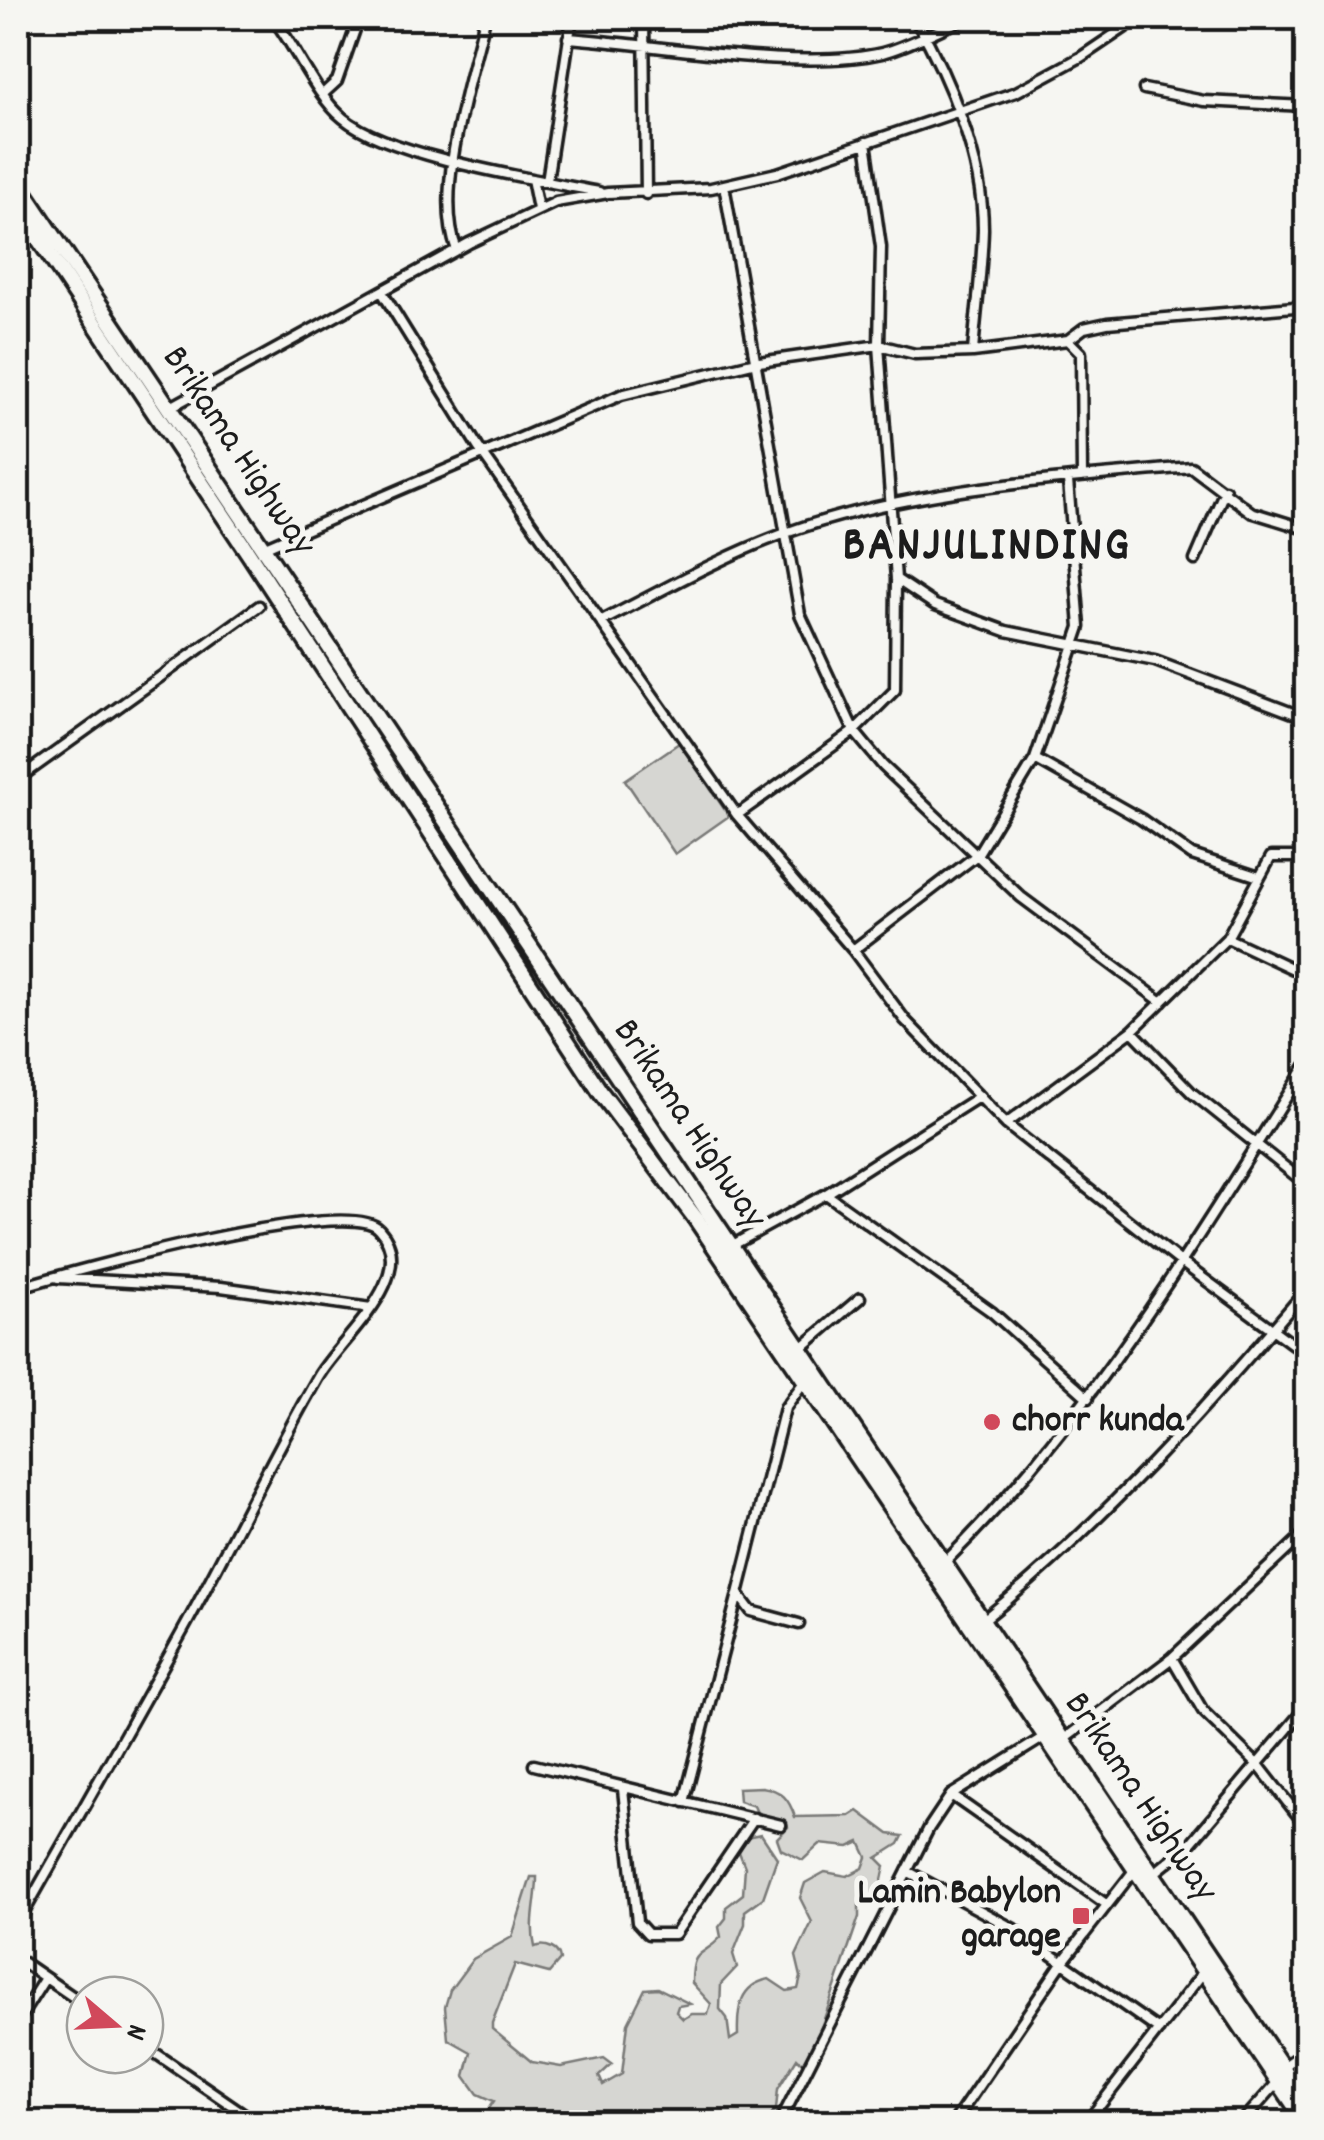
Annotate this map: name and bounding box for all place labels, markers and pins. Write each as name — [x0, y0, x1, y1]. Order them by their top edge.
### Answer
place label: chorr kunda — [1012, 1395, 1185, 1450]
marker: chorr kunda — [981, 1411, 1003, 1433]
place label: Lamin Babylon garage — [857, 1867, 1061, 1966]
marker: Lamin Babylon garage — [1070, 1905, 1092, 1927]

